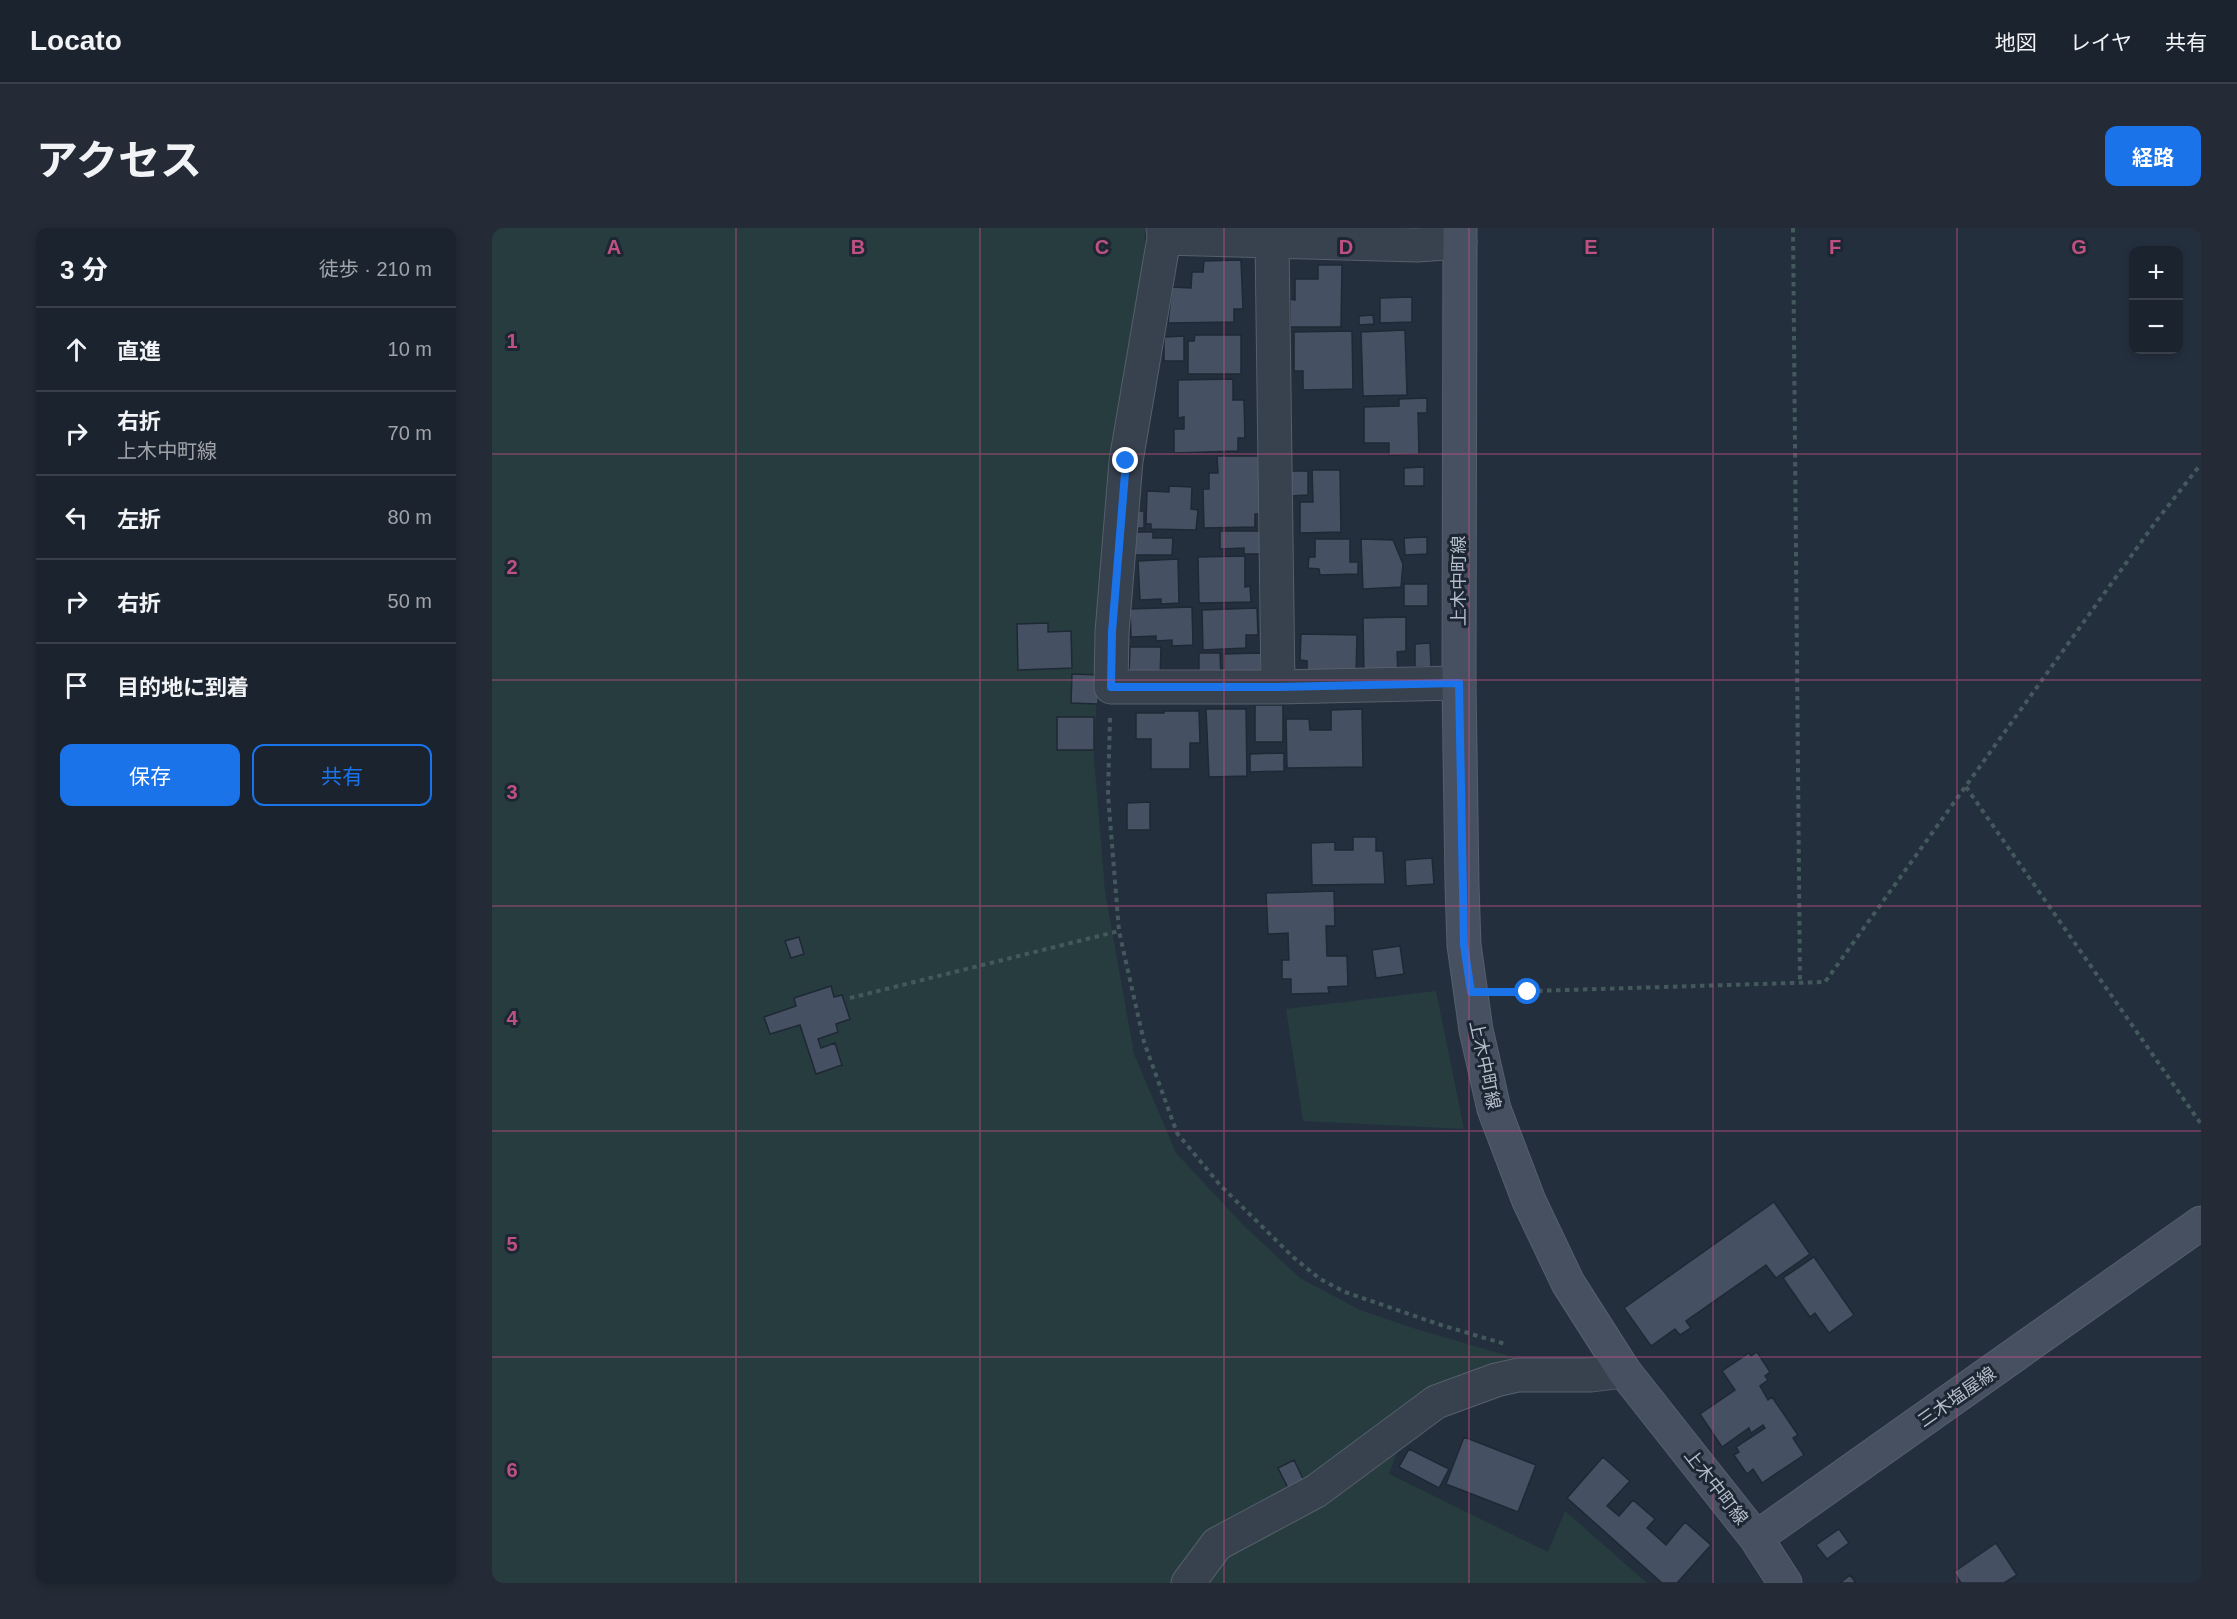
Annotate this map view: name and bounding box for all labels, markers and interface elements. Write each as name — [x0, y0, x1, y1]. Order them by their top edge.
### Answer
text: Locato — [30, 25, 122, 56]
text: 地図 — [1995, 31, 2037, 54]
text: レイヤ — [2070, 31, 2132, 54]
text: 共有 — [2165, 31, 2207, 54]
button: 経路 — [2105, 126, 2201, 186]
text: アクセス — [36, 137, 202, 184]
text: A — [607, 236, 621, 258]
text: B — [851, 236, 865, 258]
text: C — [1095, 236, 1109, 258]
text: D — [1339, 236, 1353, 258]
text: E — [1584, 236, 1598, 258]
text: F — [1829, 236, 1841, 258]
text: G — [2071, 236, 2087, 258]
map controls — [2129, 246, 2183, 354]
button: + — [2129, 246, 2183, 300]
text: 3 分 — [60, 255, 108, 285]
text: 徒歩 · 210 m — [319, 258, 432, 280]
button: − — [2129, 300, 2183, 354]
text: 1 — [506, 330, 518, 352]
icon: ahead — [60, 333, 93, 366]
text: 10 m — [388, 338, 432, 360]
text: 直進 — [117, 339, 161, 364]
text: 右折 — [117, 409, 161, 434]
icon: right — [60, 417, 93, 450]
text: 70 m — [388, 422, 432, 444]
text: 上木中町線 — [117, 440, 217, 462]
route end — [1112, 447, 1138, 473]
icon: left — [60, 501, 93, 534]
text: 80 m — [388, 506, 432, 528]
text: 左折 — [117, 507, 161, 532]
street label: 上木中町線 — [1449, 536, 1469, 626]
text: 2 — [506, 556, 518, 578]
icon: right — [60, 585, 93, 618]
text: 50 m — [388, 590, 432, 612]
text: 右折 — [117, 591, 161, 616]
icon: arrive — [60, 669, 93, 702]
text: 目的地に到着 — [117, 675, 249, 700]
button: 保存 — [60, 744, 240, 806]
button: 共有 — [252, 744, 432, 806]
text: 3 — [506, 781, 518, 803]
route start — [1514, 978, 1540, 1004]
text: 4 — [506, 1007, 518, 1029]
street label: 上木中町線 — [1466, 1019, 1504, 1111]
text: 5 — [506, 1233, 518, 1255]
street label: 三木塩屋線 — [1914, 1363, 2000, 1431]
street label: 上木中町線 — [1680, 1445, 1752, 1529]
text: 6 — [506, 1459, 518, 1481]

